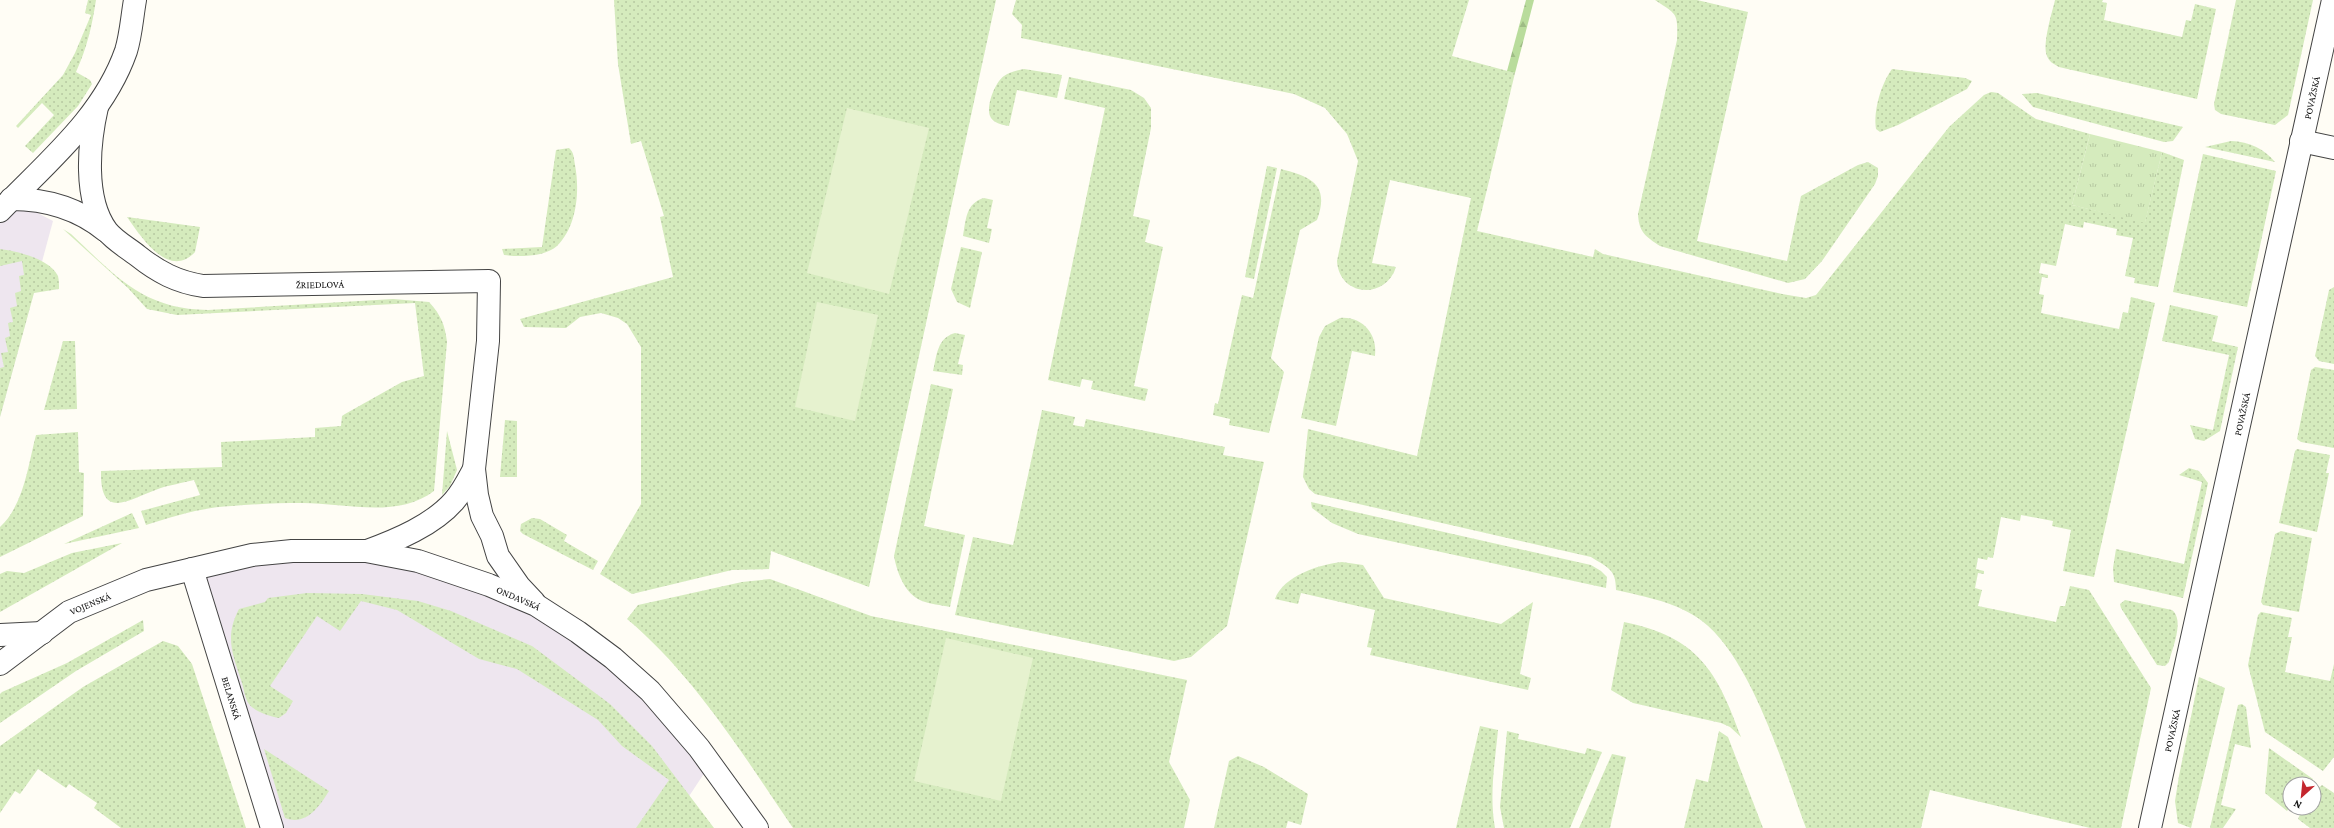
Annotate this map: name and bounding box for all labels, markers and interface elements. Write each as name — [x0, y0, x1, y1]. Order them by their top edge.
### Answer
street label: POVAŽSKÁ — [2301, 75, 2322, 120]
street label: ŽRIEDLOVÁ — [296, 278, 344, 290]
street label: POVAŽSKÁ — [2231, 391, 2252, 437]
street label: ONDAVSKÁ — [495, 583, 543, 612]
street label: VOJENSKÁ — [68, 590, 112, 617]
street label: BELANSKÁ — [220, 675, 244, 721]
street label: POVAŽSKÁ — [2161, 708, 2182, 753]
north arrow — [2282, 776, 2322, 816]
text: N — [2291, 798, 2304, 812]

